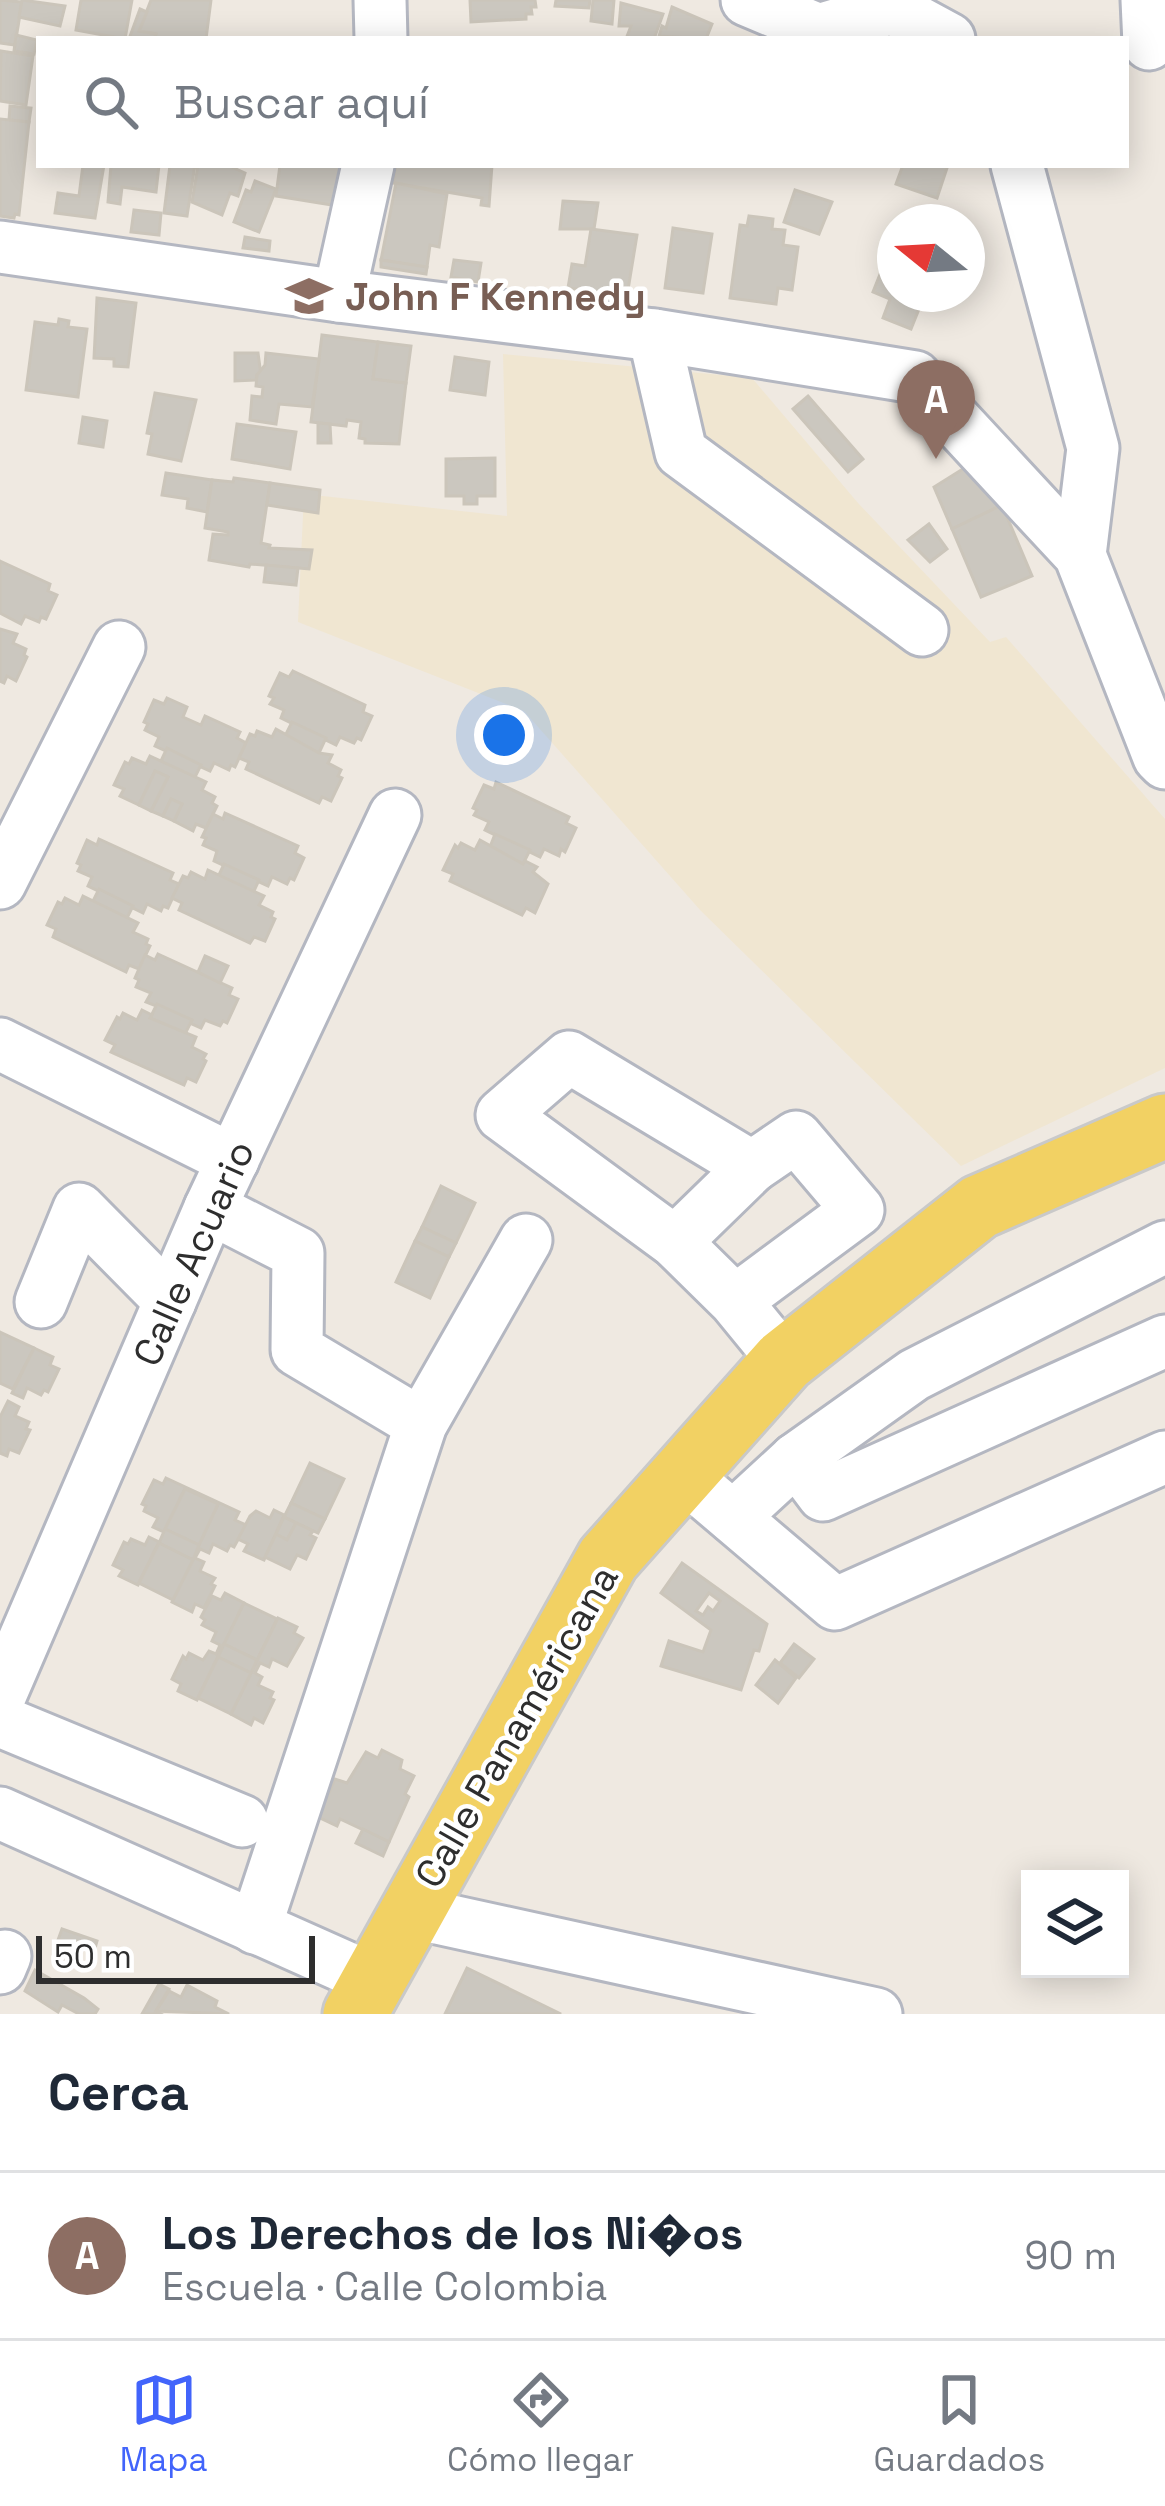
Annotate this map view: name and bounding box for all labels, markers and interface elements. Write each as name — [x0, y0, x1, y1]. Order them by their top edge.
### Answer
search box — [36, 36, 1129, 168]
icon: search — [78, 69, 144, 135]
text: Buscar aquí — [174, 74, 429, 131]
north arrow — [877, 204, 985, 312]
school or university icon: John F Kennedy — [284, 271, 334, 321]
place label: John F Kennedy — [345, 272, 646, 321]
pin: A — [897, 360, 975, 459]
your location — [474, 705, 534, 765]
street label: Calle Acuario — [122, 1133, 265, 1374]
street label: Calle Panaméricana — [404, 1556, 629, 1896]
map controls — [1021, 1870, 1129, 1978]
button: layers — [1021, 1870, 1129, 1978]
scale bar — [36, 1930, 315, 1983]
text: 50 m — [54, 1936, 132, 1978]
text: Cerca — [48, 2060, 189, 2125]
text: Los Derechos de los Ni�os — [162, 2205, 743, 2262]
text: A — [75, 2231, 99, 2280]
text: 90 m — [1025, 2231, 1117, 2280]
text: Escuela · Calle Colombia — [162, 2262, 607, 2311]
tab: Mapa — [120, 2367, 207, 2481]
tab: Cómo llegar — [447, 2367, 634, 2481]
tab: Guardados — [874, 2367, 1045, 2481]

